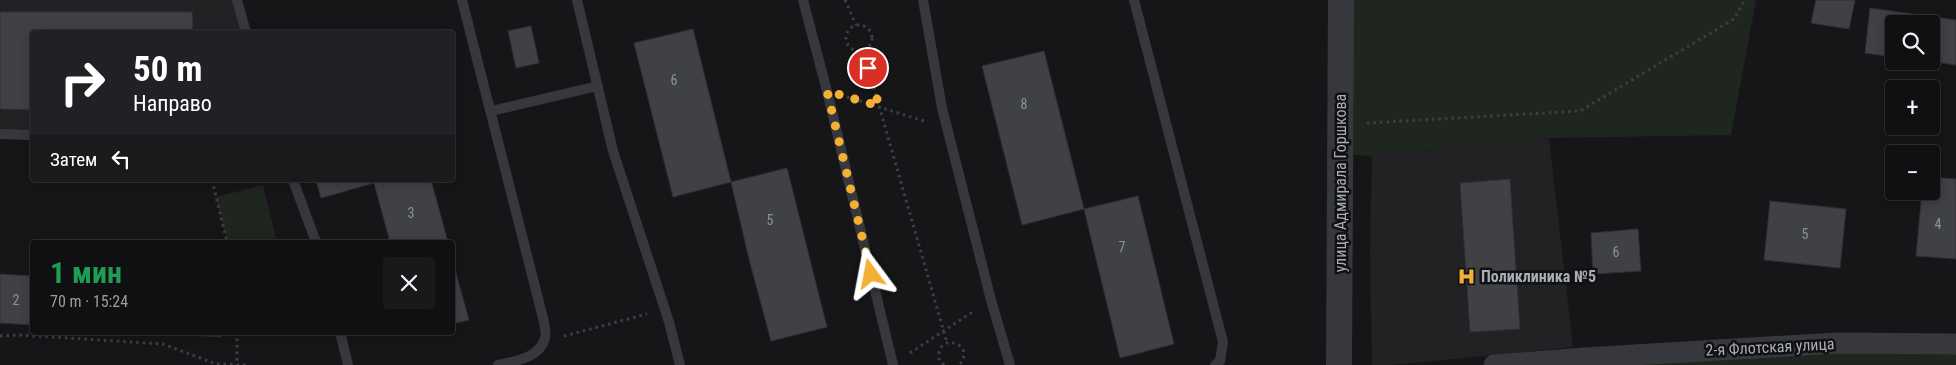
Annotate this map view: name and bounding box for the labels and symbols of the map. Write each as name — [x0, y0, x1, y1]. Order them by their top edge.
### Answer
pin — [847, 47, 889, 89]
house number: 6 — [671, 72, 678, 88]
street label: улица Адмирала Горшкова — [1331, 94, 1350, 272]
house number: 8 — [1021, 96, 1028, 112]
house number: 3 — [408, 205, 414, 221]
house number: 5 — [767, 212, 774, 228]
house number: 4 — [1935, 216, 1942, 232]
house number: 5 — [1802, 226, 1809, 242]
house number: 7 — [1119, 239, 1126, 255]
house number: 6 — [1613, 244, 1620, 260]
position arrow — [844, 247, 896, 299]
hospital icon: Поликлиника №5 — [1457, 266, 1477, 286]
place label: Поликлиника №5 — [1481, 267, 1596, 286]
house number: 2 — [13, 292, 20, 308]
street label: 2-я Флотская улица — [1705, 334, 1835, 360]

